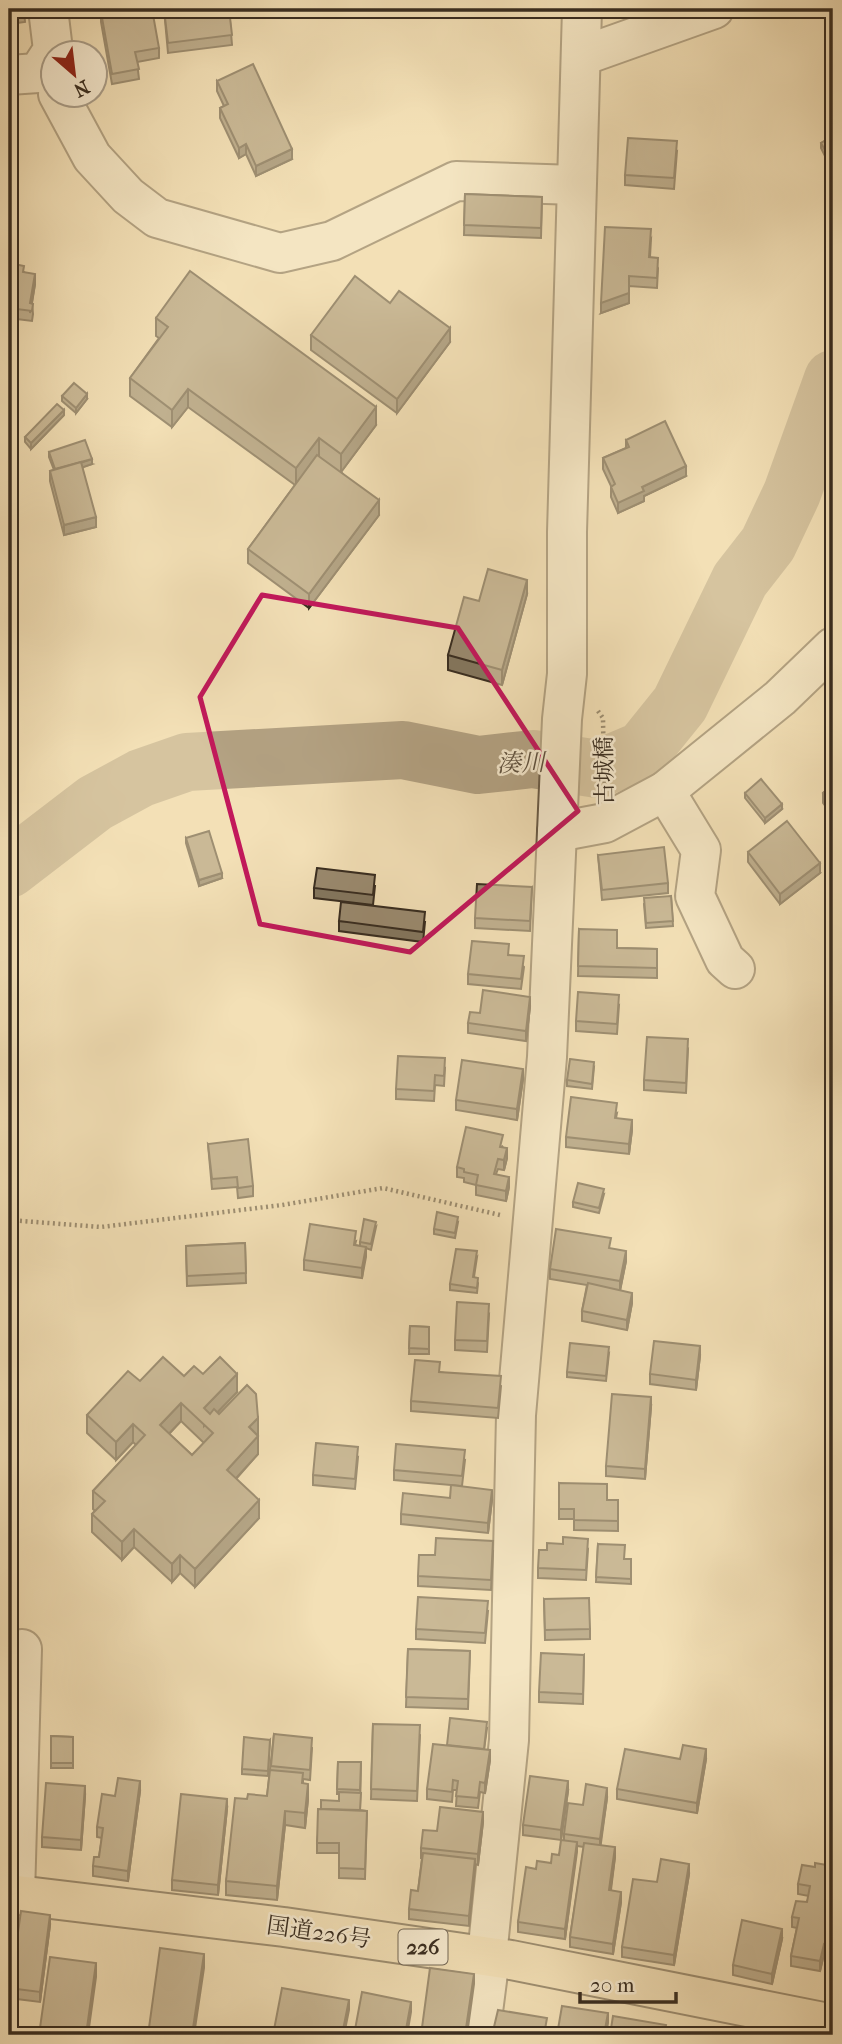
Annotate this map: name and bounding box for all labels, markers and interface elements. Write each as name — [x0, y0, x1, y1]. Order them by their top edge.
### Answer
north arrow — [38, 38, 108, 108]
text: N — [69, 75, 93, 101]
street label: 古城橋 — [590, 736, 619, 806]
water label: 湊川 — [497, 748, 548, 778]
street label: 国道226号 — [265, 1912, 373, 1953]
road number: 226 — [398, 1930, 448, 1965]
scale bar — [580, 1960, 676, 2004]
text: 20 m — [590, 1973, 635, 1997]

